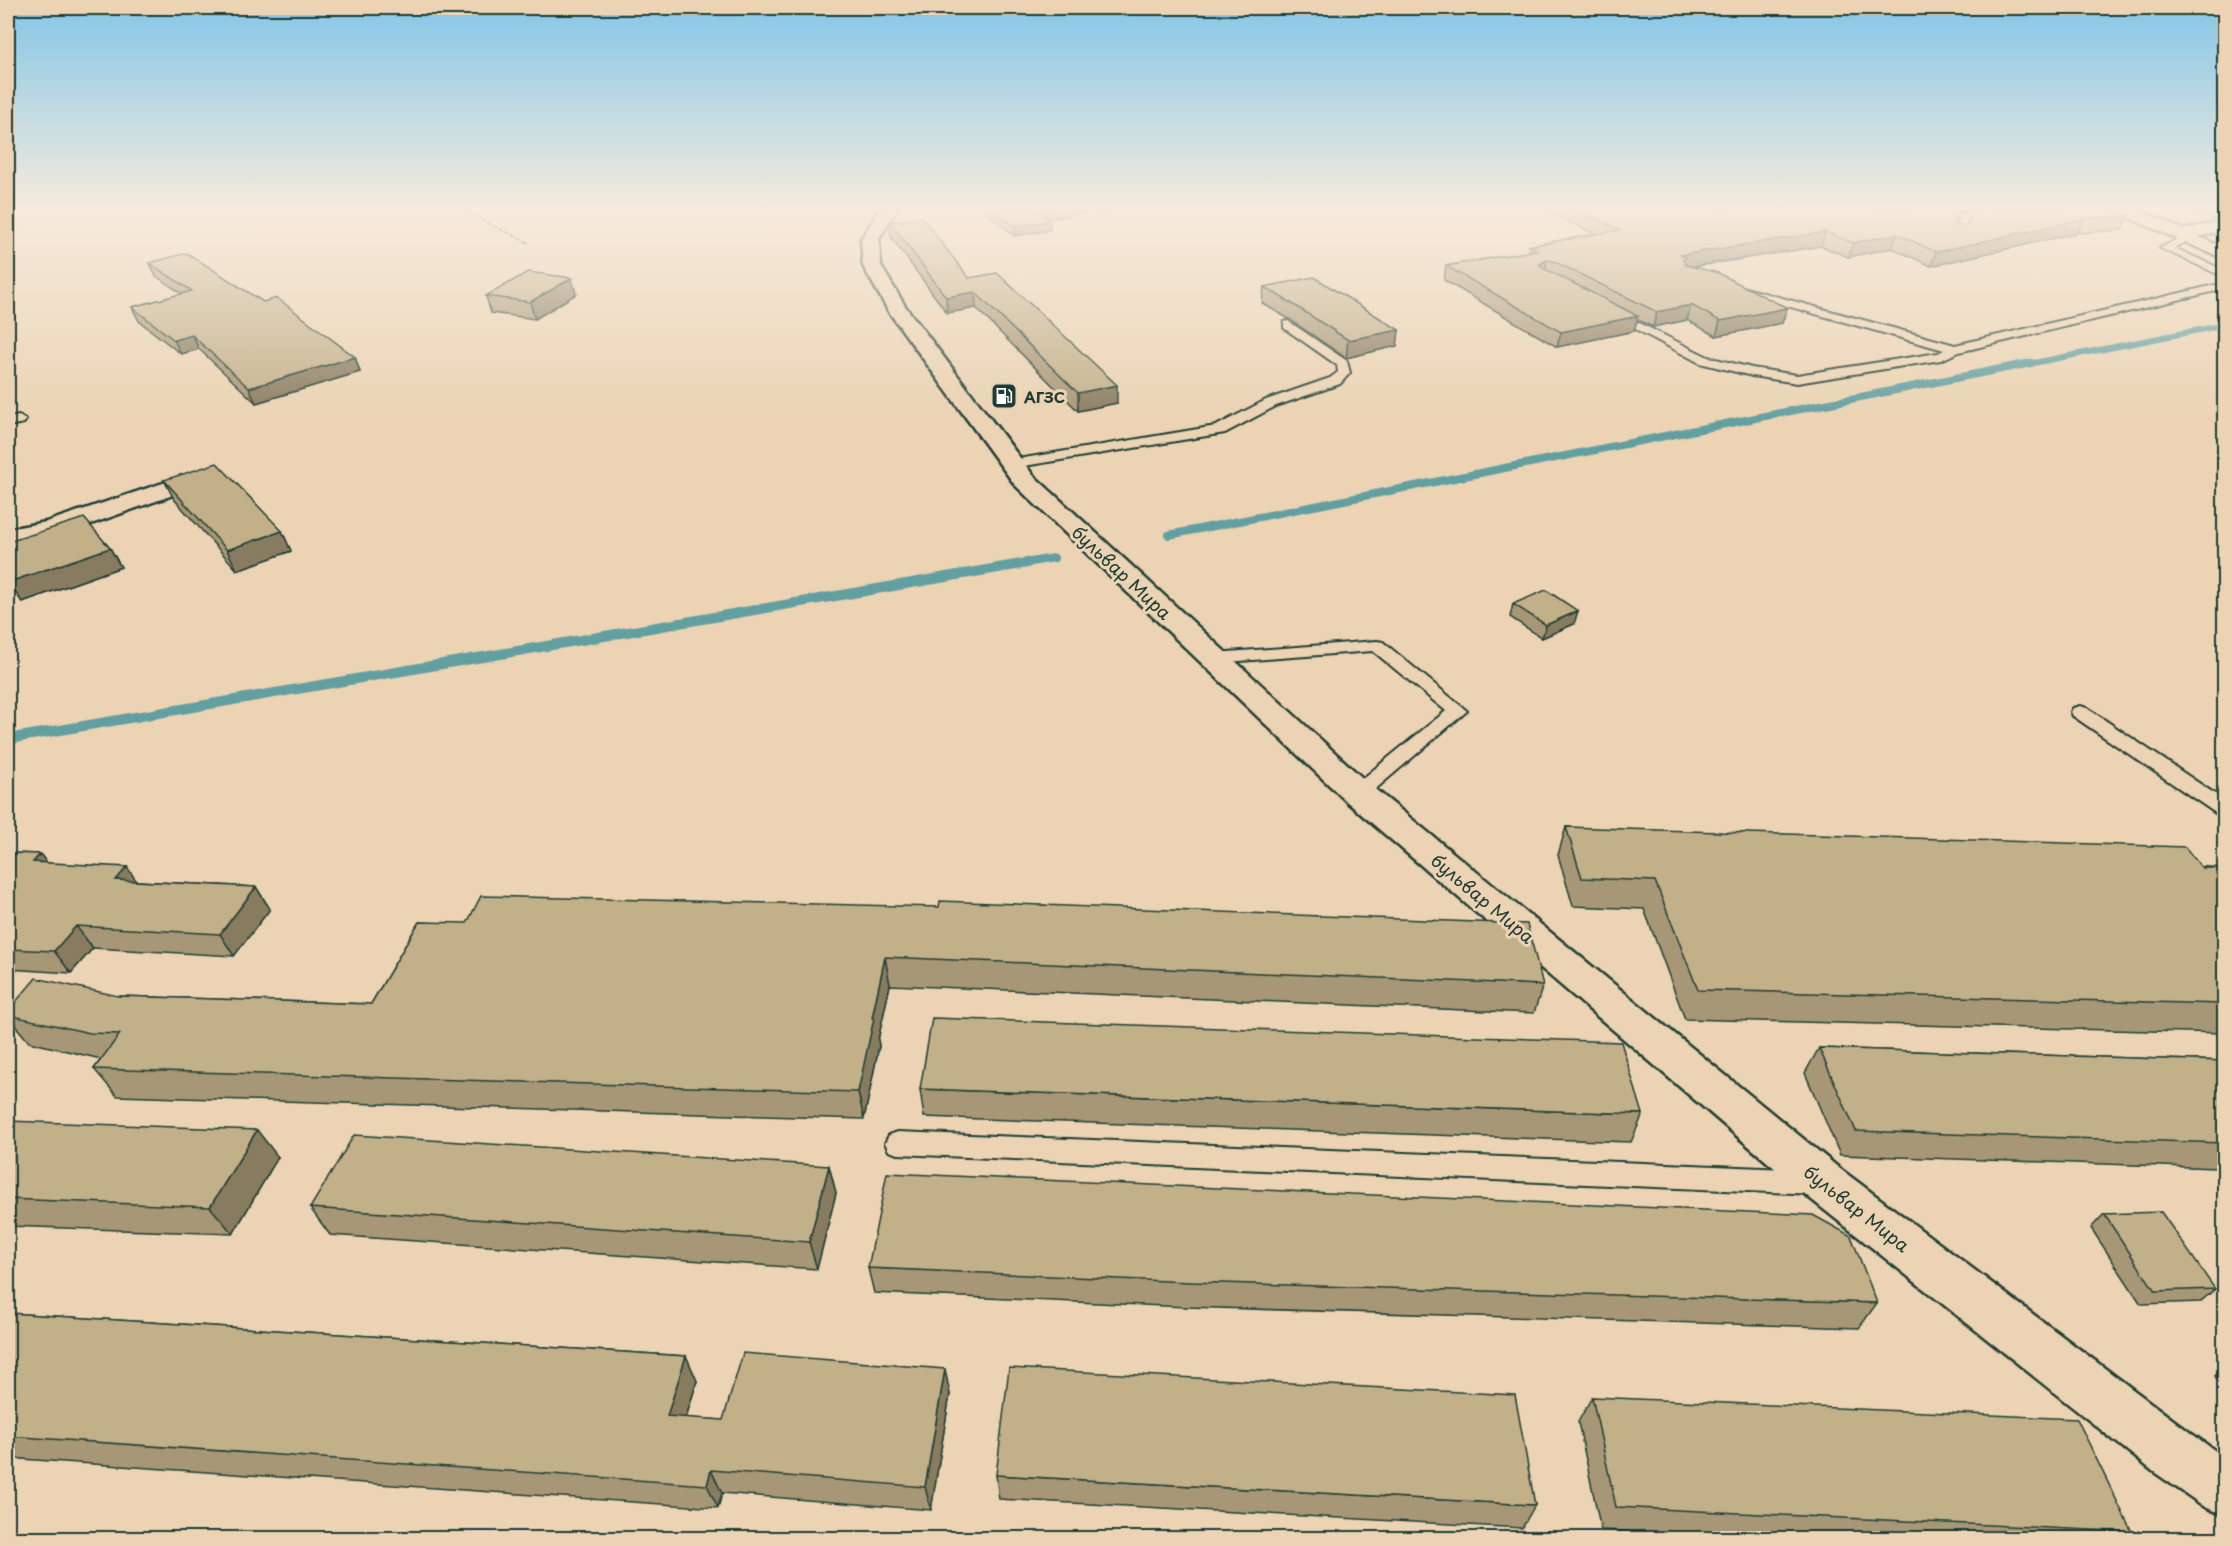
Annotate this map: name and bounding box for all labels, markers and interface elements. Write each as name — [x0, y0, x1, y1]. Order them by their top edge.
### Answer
fuel station icon: АГЗС — [989, 381, 1019, 411]
place label: АГЗС — [1024, 385, 1065, 408]
street label: бульвар Мира — [1066, 519, 1178, 626]
street label: бульвар Мира — [1425, 847, 1541, 950]
street label: бульвар Мира — [1798, 1158, 1916, 1258]

